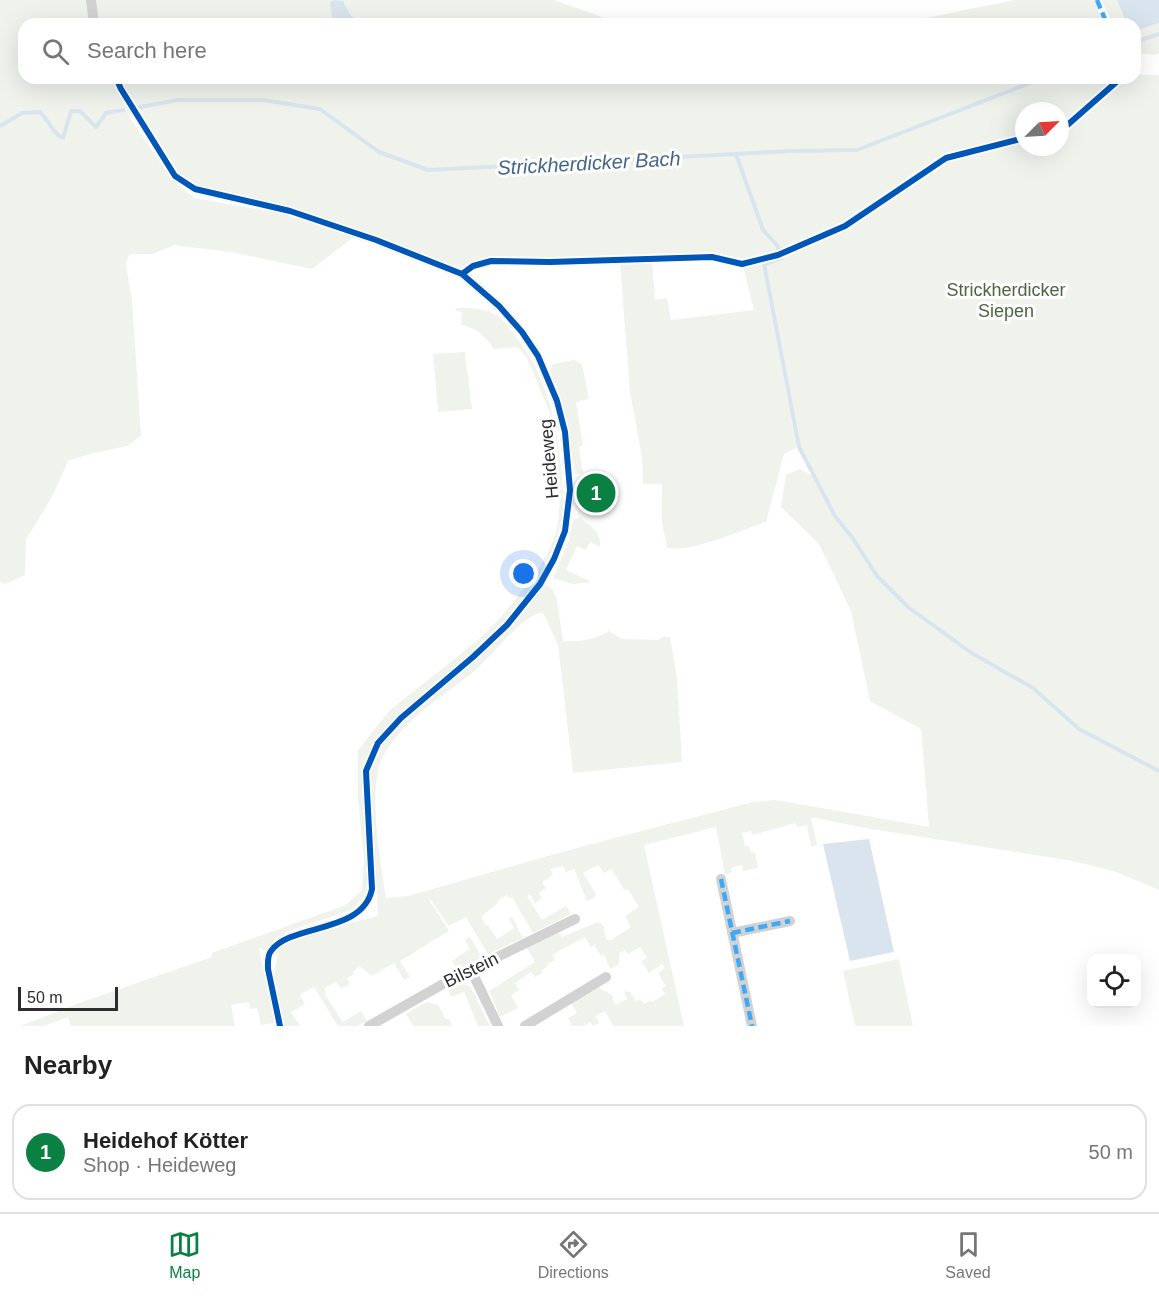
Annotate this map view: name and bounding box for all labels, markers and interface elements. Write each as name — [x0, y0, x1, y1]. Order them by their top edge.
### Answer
search box — [18, 18, 1141, 84]
icon: search — [39, 35, 72, 68]
text: Search here — [87, 38, 207, 63]
north arrow — [1015, 102, 1069, 156]
water label: Strickherdicker Bach — [497, 147, 681, 179]
park label: Strickherdicker Siepen — [946, 280, 1066, 321]
street label: Heideweg — [536, 418, 562, 500]
pin: 1 — [576, 470, 616, 516]
your location — [509, 559, 538, 588]
street label: Bilstein — [441, 948, 501, 992]
map controls — [1087, 954, 1141, 1008]
button: locate — [1087, 954, 1141, 1008]
scale bar — [18, 984, 118, 1012]
text: 50 m — [27, 989, 63, 1006]
text: Nearby — [24, 1050, 112, 1080]
text: Heidehof Kötter — [83, 1128, 248, 1153]
text: 1 — [40, 1141, 51, 1163]
text: 50 m — [1089, 1141, 1133, 1163]
text: Shop · Heideweg — [83, 1154, 236, 1176]
tab: Map — [168, 1228, 201, 1282]
tab: Directions — [538, 1228, 609, 1282]
tab: Saved — [945, 1228, 991, 1282]

